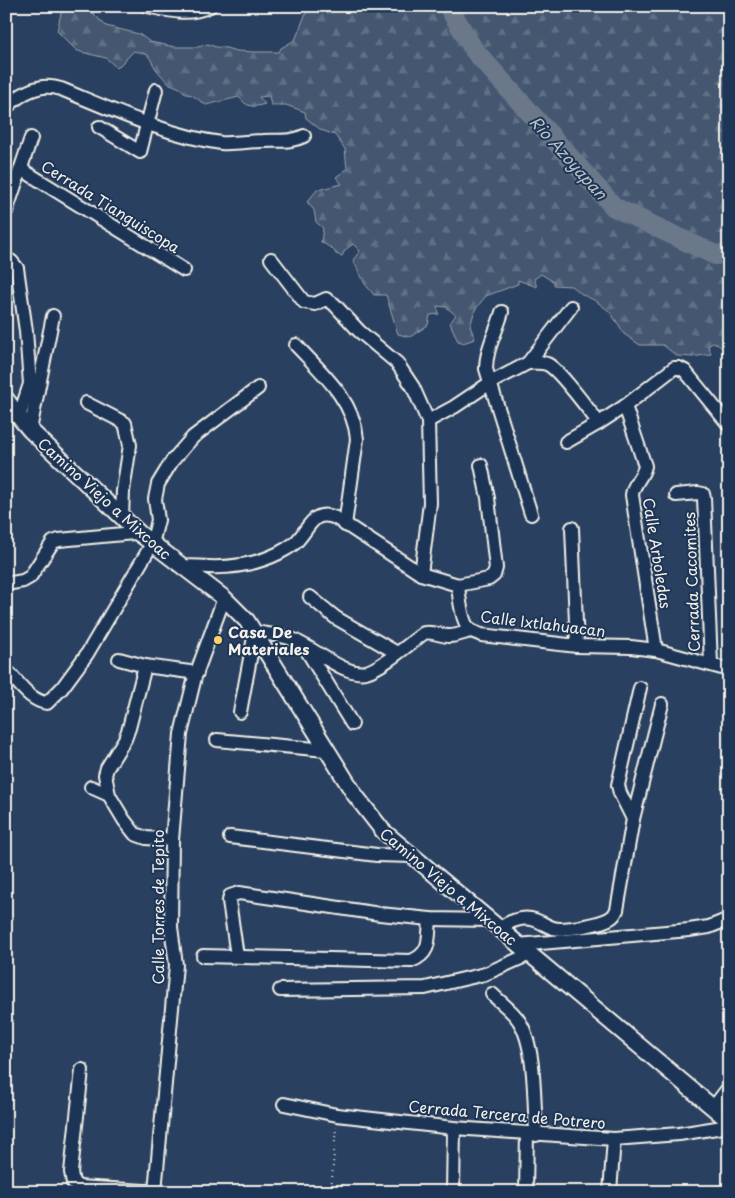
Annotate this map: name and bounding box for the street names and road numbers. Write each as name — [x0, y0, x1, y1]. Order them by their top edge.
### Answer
street label: Cerrada Tianguiscopa — [37, 154, 186, 259]
street label: Camino Viejo a Mixcoac — [33, 432, 177, 565]
street label: Calle Arboledas — [638, 496, 678, 610]
street label: Cerrada Cacomites — [677, 511, 705, 652]
street label: Calle Ixtlahuacan — [479, 604, 607, 642]
street label: Camino Viejo a Mixcoac — [375, 822, 523, 951]
street label: Calle Torres de Tepito — [146, 829, 169, 985]
street label: Cerrada Tercera de Potrero — [408, 1094, 606, 1134]

